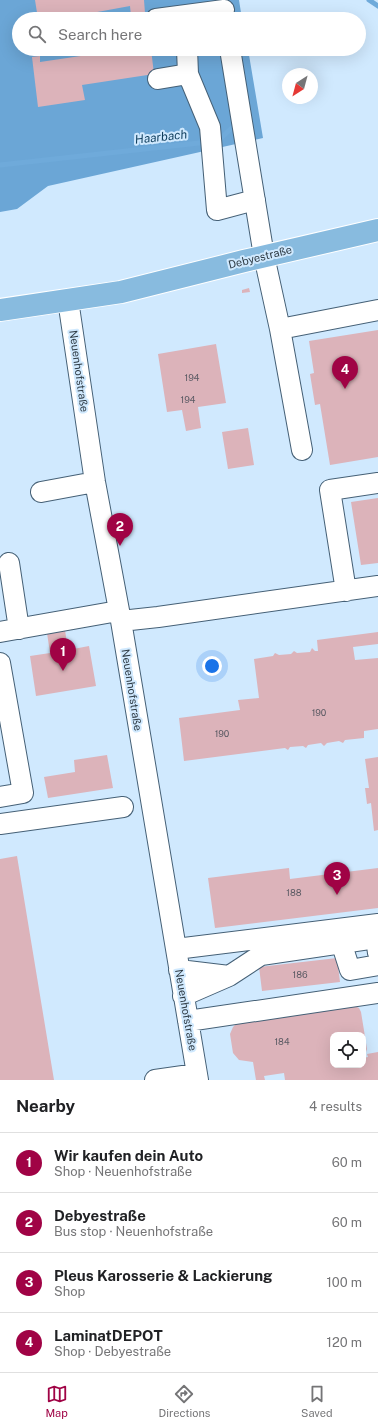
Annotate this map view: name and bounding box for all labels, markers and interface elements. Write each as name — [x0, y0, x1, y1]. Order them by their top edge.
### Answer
search box — [12, 12, 366, 56]
icon: search — [26, 23, 48, 45]
text: Search here — [58, 26, 142, 43]
north arrow — [282, 68, 318, 104]
water label: Haarbach — [134, 127, 188, 147]
street label: Debyestraße — [227, 243, 293, 271]
street label: Neuenhofstraße — [67, 329, 91, 413]
pin: 4 — [332, 356, 358, 389]
house number: 194 — [185, 372, 200, 383]
house number: 194 — [181, 394, 196, 405]
pin: 2 — [107, 513, 133, 546]
pin: 1 — [50, 638, 76, 671]
street label: Neuenhofstraße — [120, 648, 144, 732]
your location — [202, 656, 222, 676]
house number: 190 — [312, 707, 327, 718]
house number: 190 — [215, 728, 230, 739]
pin: 3 — [324, 862, 350, 895]
house number: 188 — [286, 887, 302, 898]
street label: Neuenhofstraße — [173, 968, 199, 1052]
house number: 186 — [292, 969, 308, 980]
map controls — [330, 1032, 366, 1068]
button: locate — [330, 1032, 366, 1068]
house number: 184 — [274, 1036, 290, 1047]
text: Nearby — [16, 1096, 75, 1116]
text: 4 results — [309, 1099, 362, 1114]
text: Wir kaufen dein Auto — [54, 1147, 203, 1164]
text: 1 — [26, 1155, 32, 1170]
text: 60 m — [332, 1155, 362, 1170]
text: Shop · Neuenhofstraße — [54, 1164, 192, 1179]
text: Debyestraße — [54, 1207, 146, 1224]
text: 2 — [25, 1215, 33, 1230]
text: 60 m — [332, 1215, 362, 1230]
text: Bus stop · Neuenhofstraße — [54, 1224, 213, 1239]
text: Pleus Karosserie & Lackierung — [54, 1267, 273, 1284]
text: 3 — [25, 1275, 33, 1290]
text: 100 m — [326, 1275, 362, 1290]
text: Shop — [54, 1284, 85, 1299]
text: LaminatDEPOT — [54, 1327, 163, 1344]
text: 4 — [25, 1335, 33, 1350]
text: 120 m — [327, 1335, 362, 1350]
text: Shop · Debyestraße — [54, 1344, 171, 1359]
tab: Map — [45, 1383, 68, 1419]
tab: Directions — [159, 1383, 210, 1419]
tab: Saved — [301, 1383, 333, 1419]

